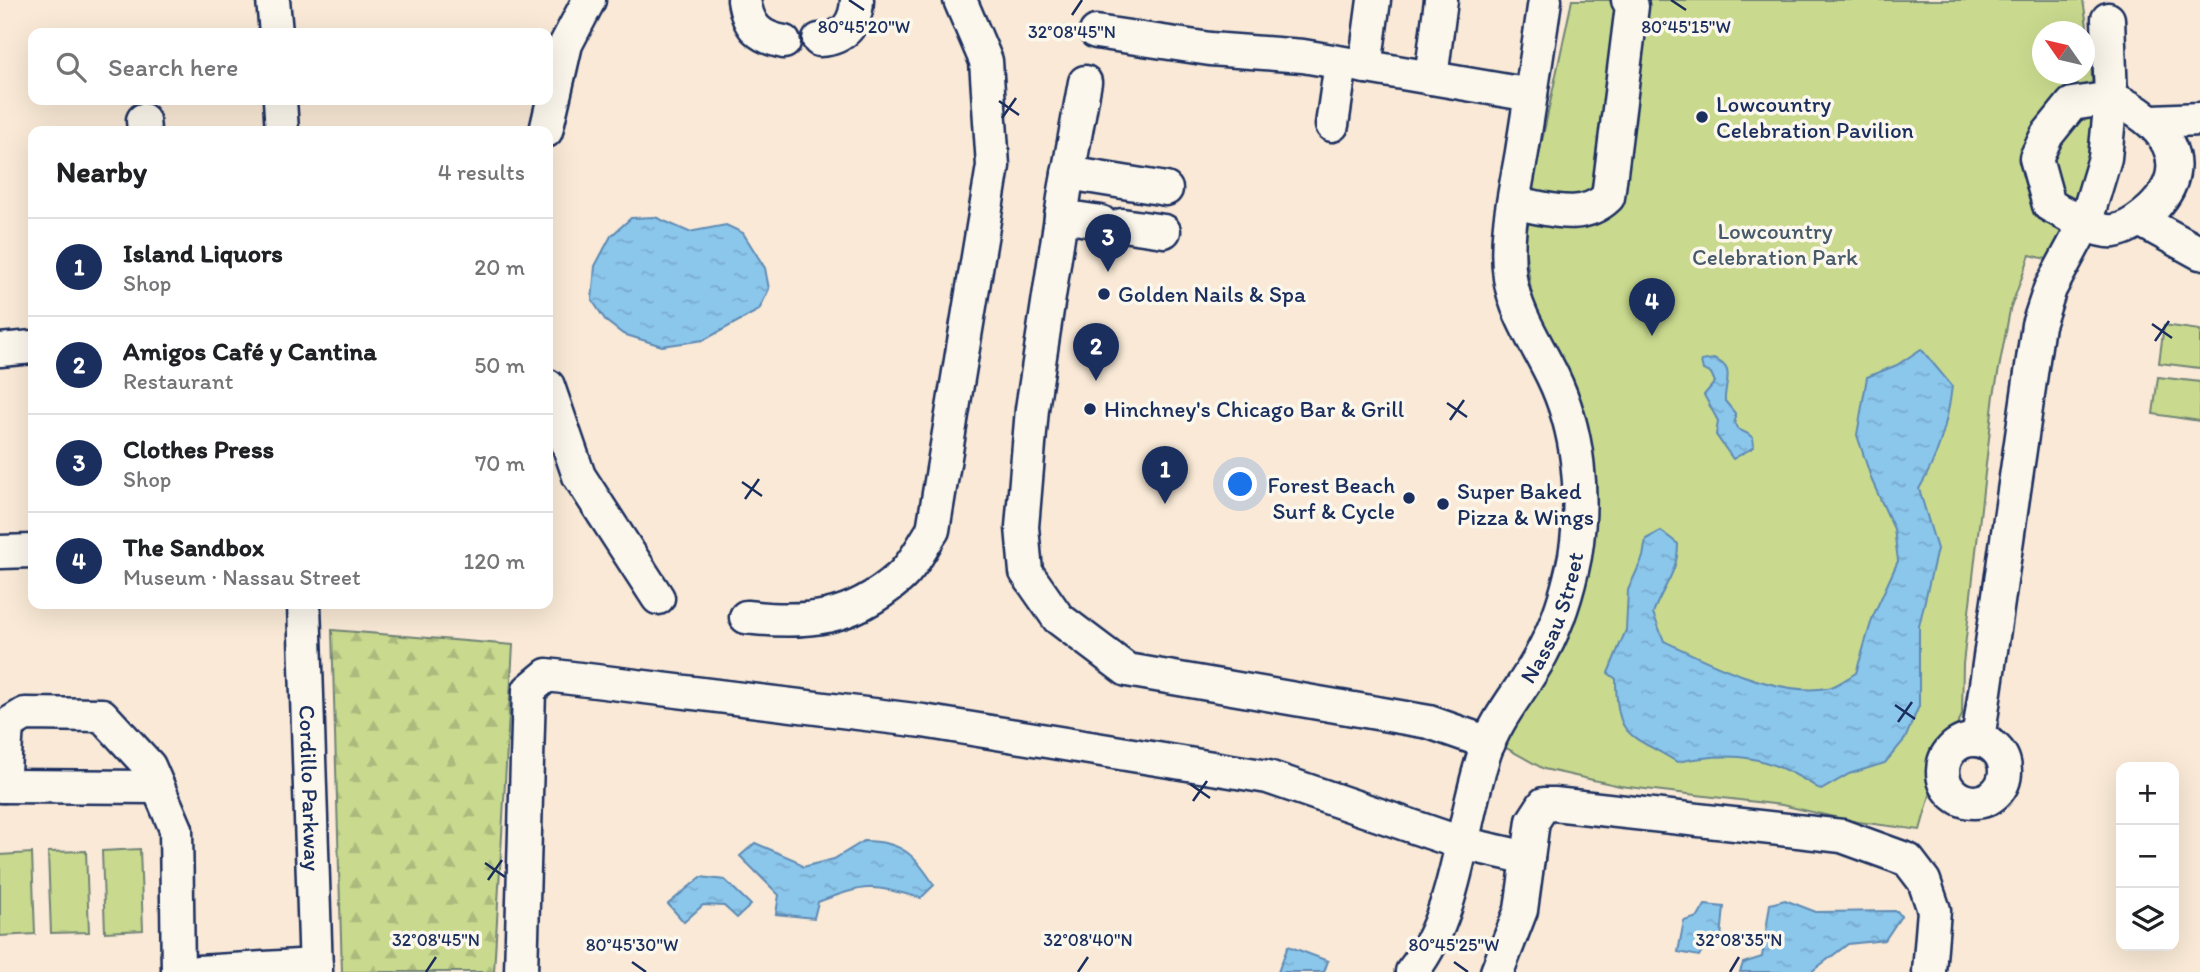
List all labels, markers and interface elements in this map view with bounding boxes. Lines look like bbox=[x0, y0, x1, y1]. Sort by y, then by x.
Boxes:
text: 80°45'20"W bbox=[818, 16, 910, 38]
text: 80°45'15"W bbox=[1641, 16, 1731, 38]
text: 32°08'45"N bbox=[1028, 21, 1116, 43]
north arrow bbox=[2032, 21, 2095, 84]
search box bbox=[28, 28, 553, 105]
icon: search bbox=[52, 48, 90, 86]
text: Search here bbox=[108, 51, 238, 83]
place label: Lowcountry Celebration Pavilion bbox=[1716, 90, 1914, 144]
marker: Lowcountry Celebration Pavilion bbox=[1694, 109, 1710, 125]
text: Nearby bbox=[56, 153, 147, 190]
text: 4 results bbox=[438, 158, 525, 186]
pin: 3 bbox=[1085, 214, 1131, 272]
park label: Lowcountry Celebration Park bbox=[1692, 217, 1858, 271]
text: Island Liquors bbox=[123, 237, 283, 269]
text: 1 bbox=[74, 253, 84, 281]
text: 20 m bbox=[474, 253, 525, 281]
text: Shop bbox=[123, 269, 171, 297]
pin: 4 bbox=[1629, 278, 1675, 336]
place label: Golden Nails & Spa bbox=[1118, 280, 1306, 308]
marker: Golden Nails & Spa bbox=[1096, 286, 1112, 302]
pin: 2 bbox=[1073, 323, 1119, 381]
text: Amigos Café y Cantina bbox=[123, 335, 377, 367]
text: 2 bbox=[73, 351, 85, 379]
text: 50 m bbox=[474, 351, 525, 379]
text: Restaurant bbox=[123, 367, 233, 395]
place label: Hinchney's Chicago Bar & Grill bbox=[1104, 395, 1405, 423]
marker: Hinchney's Chicago Bar & Grill bbox=[1082, 401, 1098, 417]
text: Clothes Press bbox=[123, 433, 274, 465]
pin: 1 bbox=[1142, 446, 1188, 504]
text: 3 bbox=[73, 449, 85, 477]
text: 70 m bbox=[475, 449, 525, 477]
text: Shop bbox=[123, 465, 171, 493]
your location bbox=[1223, 467, 1257, 501]
place label: Forest Beach Surf & Cycle bbox=[1268, 471, 1395, 525]
place label: Super Baked Pizza & Wings bbox=[1457, 477, 1594, 531]
marker: Forest Beach Surf & Cycle bbox=[1401, 490, 1417, 506]
marker: Super Baked Pizza & Wings bbox=[1435, 496, 1451, 512]
text: The Sandbox bbox=[123, 531, 264, 563]
text: 4 bbox=[72, 547, 86, 575]
text: 120 m bbox=[464, 547, 525, 575]
street label: Nassau Street bbox=[1514, 550, 1589, 688]
text: Museum · Nassau Street bbox=[123, 563, 361, 591]
street label: Cordillo Parkway bbox=[293, 704, 327, 872]
map controls bbox=[2116, 762, 2179, 951]
button: + bbox=[2116, 762, 2179, 825]
button: − bbox=[2116, 825, 2179, 888]
button: layers bbox=[2116, 888, 2179, 951]
text: 32°08'45"N bbox=[392, 929, 480, 951]
text: 32°08'40"N bbox=[1043, 929, 1133, 951]
text: 32°08'35"N bbox=[1696, 929, 1782, 951]
text: 80°45'30"W bbox=[586, 934, 678, 956]
text: 80°45'25"W bbox=[1409, 934, 1499, 956]

